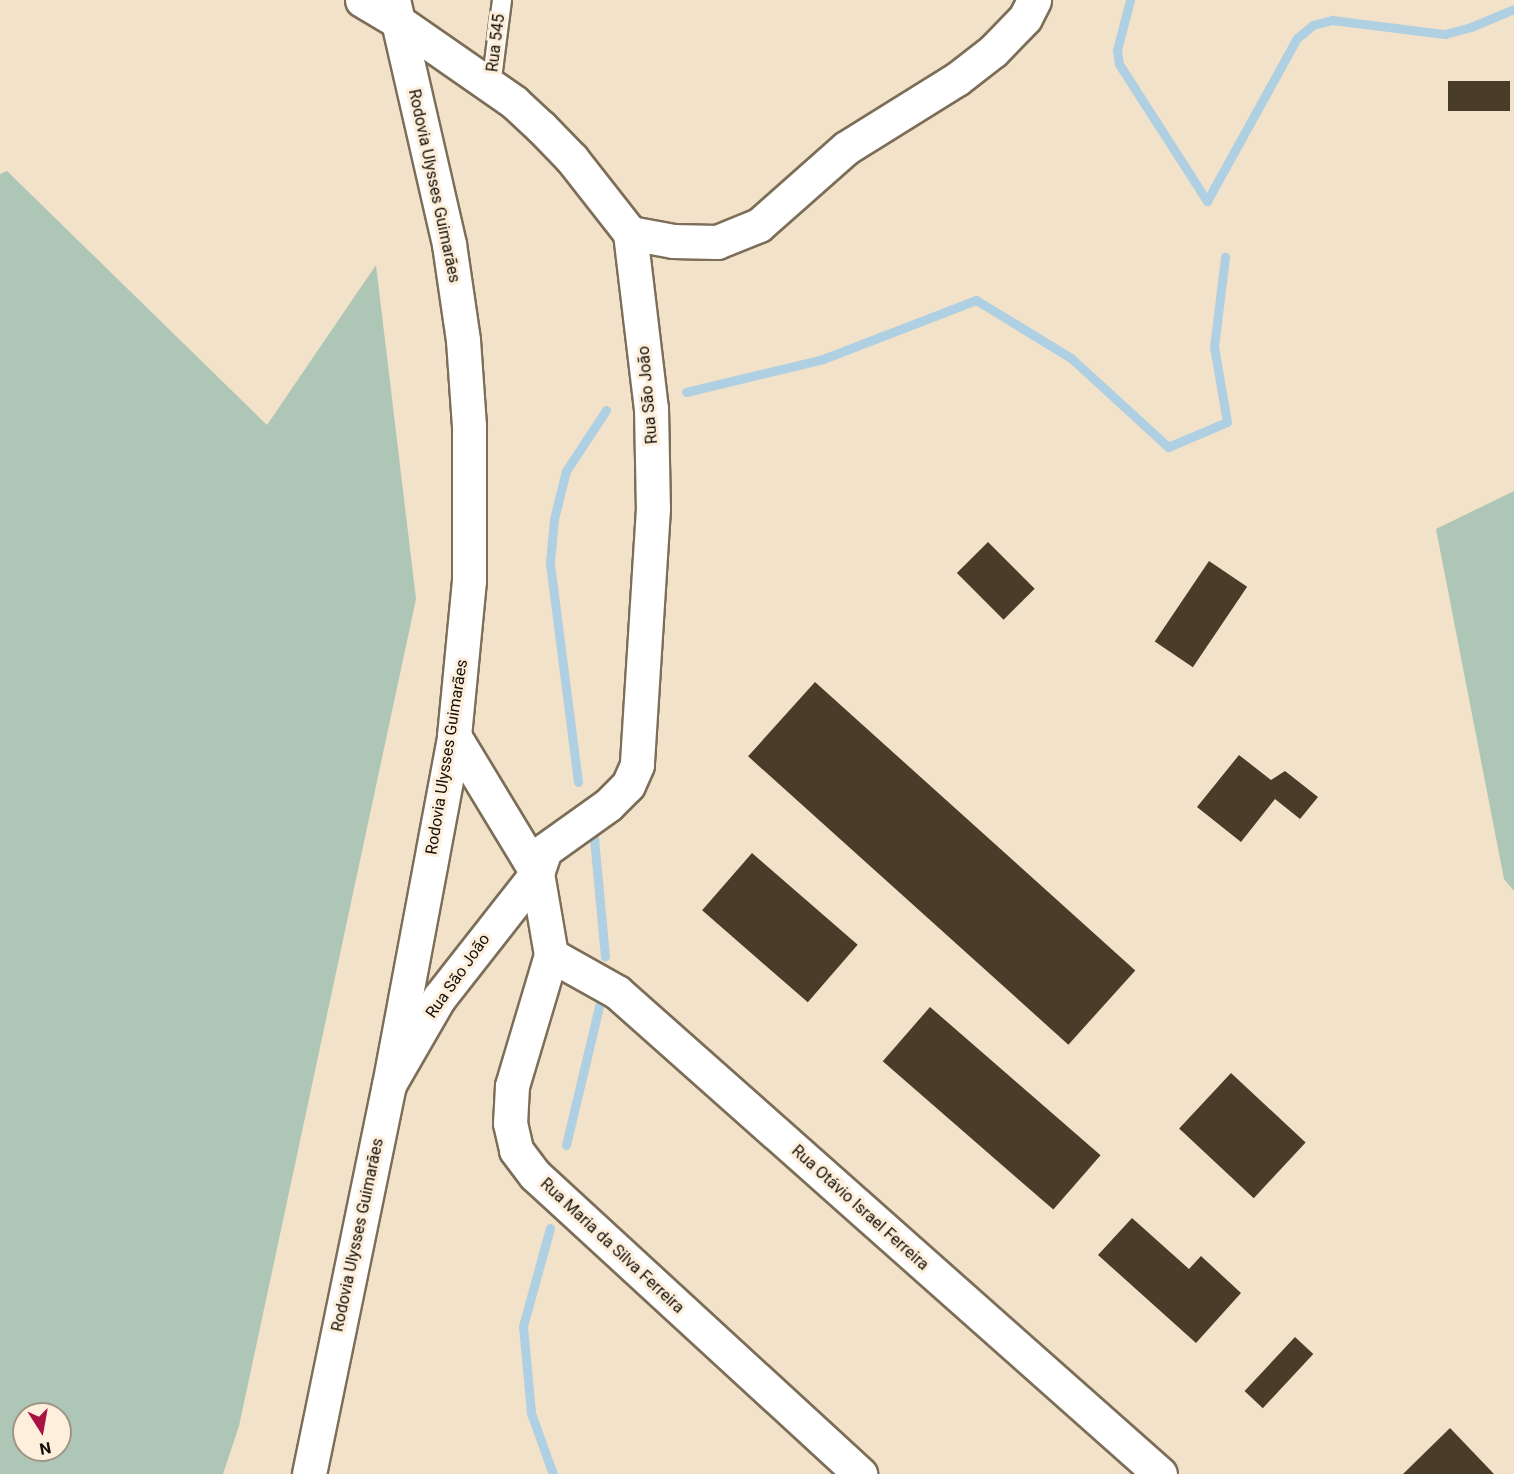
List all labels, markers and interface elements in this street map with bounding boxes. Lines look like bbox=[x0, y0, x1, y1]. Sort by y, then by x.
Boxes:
street label: Rua 545 bbox=[483, 13, 509, 73]
street label: Rodovia Ulysses Guimarães bbox=[404, 88, 464, 284]
street label: Rua São João bbox=[634, 345, 662, 445]
street label: Rodovia Ulysses Guimarães bbox=[422, 658, 472, 856]
street label: Rua São João bbox=[422, 930, 494, 1022]
street label: Rodovia Ulysses Guimarães bbox=[328, 1137, 388, 1333]
street label: Rua Otávio Israel Ferreira bbox=[788, 1141, 932, 1275]
street label: Rua Maria da Silva Ferreira bbox=[536, 1174, 688, 1318]
north arrow bbox=[12, 1402, 72, 1462]
text: N bbox=[38, 1438, 53, 1459]

